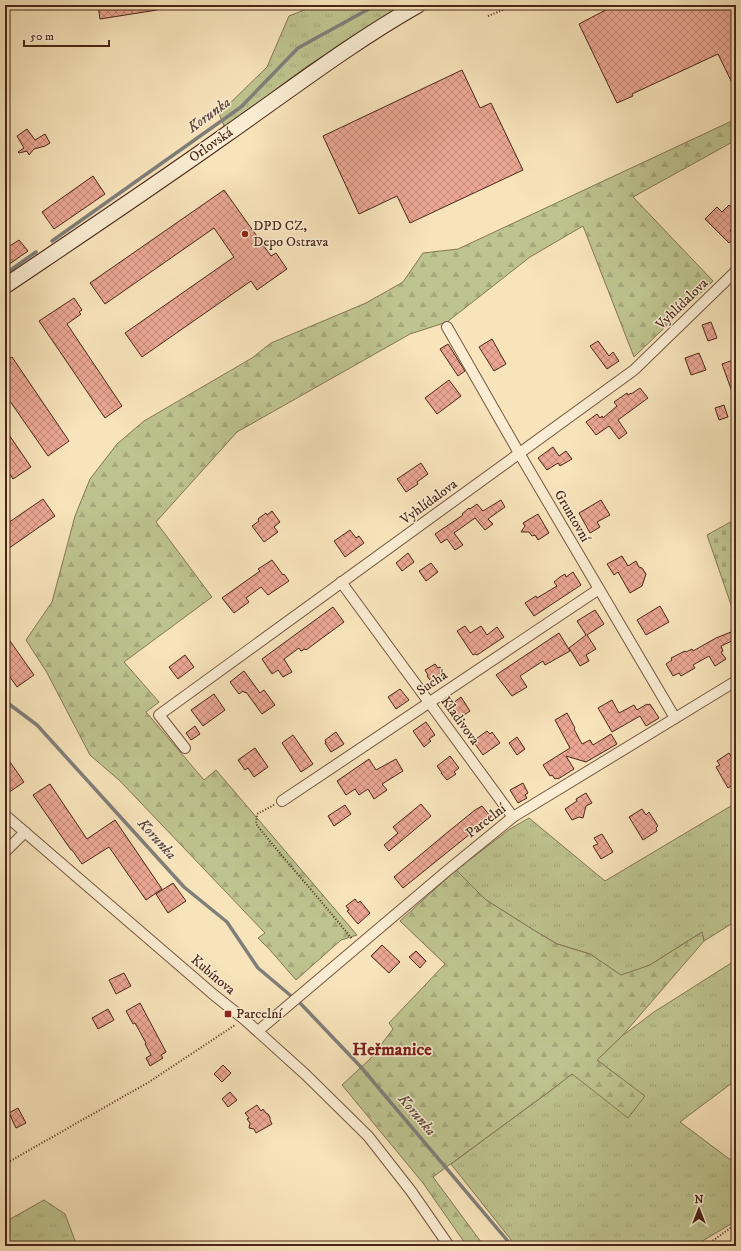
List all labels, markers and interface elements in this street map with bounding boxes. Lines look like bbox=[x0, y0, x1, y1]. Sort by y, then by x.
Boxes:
scale bar bbox=[24, 22, 109, 48]
text: 50 m bbox=[30, 29, 54, 44]
water label: Korunka bbox=[183, 93, 234, 138]
street label: Orlovská bbox=[185, 123, 237, 167]
place label: DPD CZ, Depo Ostrava bbox=[253, 217, 328, 251]
marker: DPD CZ, Depo Ostrava bbox=[240, 229, 250, 239]
street label: Vyhlídalova bbox=[651, 274, 712, 334]
street label: Vyhlídalova bbox=[396, 475, 461, 529]
street label: Gruntovní bbox=[550, 487, 595, 547]
street label: Suchá bbox=[413, 666, 451, 700]
street label: Kladivova bbox=[436, 693, 484, 749]
street label: Parcelní bbox=[462, 799, 511, 842]
water label: Korunka bbox=[133, 814, 181, 864]
street label: Kubínova bbox=[187, 951, 239, 999]
place label: Parcelní bbox=[236, 1005, 284, 1023]
marker: Parcelní bbox=[223, 1009, 233, 1019]
district label: Heřmanice bbox=[352, 1039, 432, 1061]
water label: Korunka bbox=[393, 1089, 440, 1140]
north arrow bbox=[679, 1189, 719, 1229]
text: N bbox=[694, 1193, 704, 1207]

